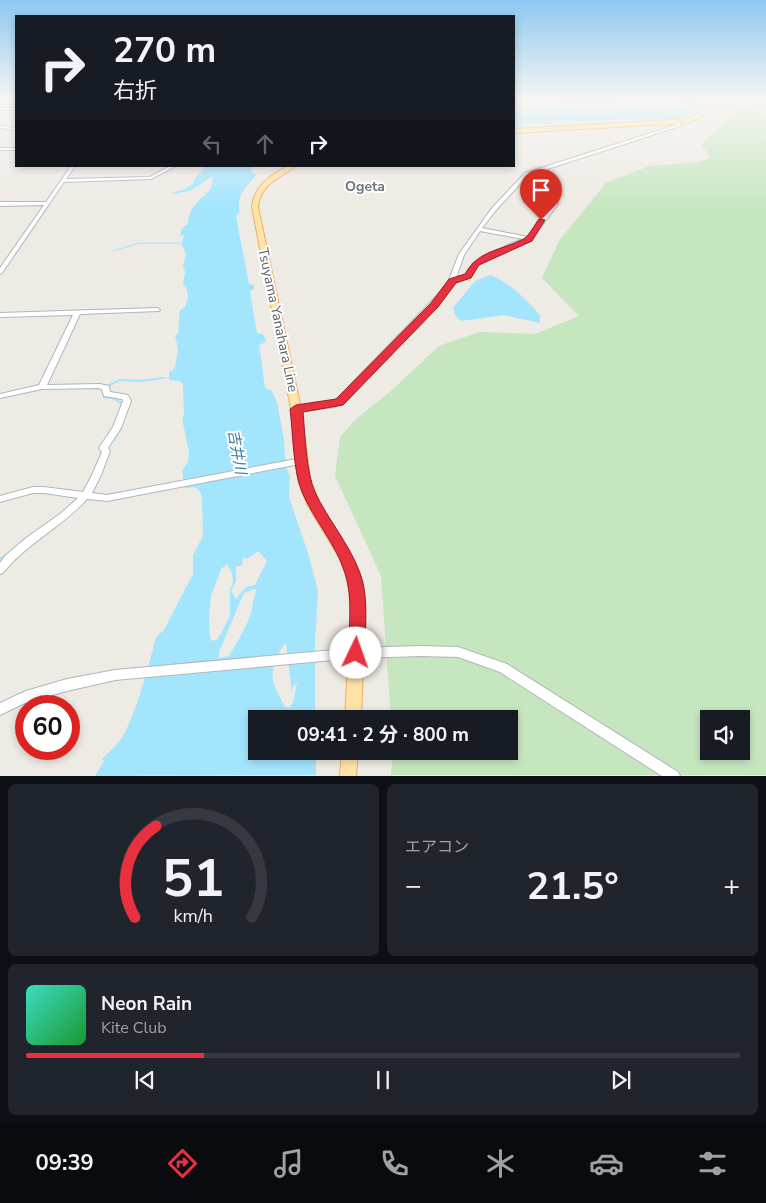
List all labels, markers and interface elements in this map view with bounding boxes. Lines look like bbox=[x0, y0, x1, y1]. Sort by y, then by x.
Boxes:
text: 270 m bbox=[113, 27, 216, 74]
icon: right bbox=[30, 35, 95, 100]
text: 右折 bbox=[113, 76, 157, 106]
icon: left bbox=[198, 130, 226, 158]
icon: ahead bbox=[251, 130, 279, 158]
icon: right bbox=[304, 130, 332, 158]
pin bbox=[520, 169, 562, 220]
icon: arrive bbox=[527, 176, 555, 204]
district label: Ogeta bbox=[345, 177, 385, 196]
street label: Tsuyama Yanahara Line bbox=[253, 246, 303, 394]
water label: 吉井川 bbox=[223, 428, 251, 478]
position arrow bbox=[329, 626, 381, 678]
speed limit sign: 60 bbox=[15, 695, 80, 760]
map controls bbox=[700, 710, 750, 760]
button: sound bbox=[700, 710, 750, 760]
text: 09:41 · 2 分 · 800 m bbox=[297, 722, 469, 748]
text: エアコン bbox=[405, 836, 469, 858]
text: 51 bbox=[162, 843, 225, 914]
text: 21.5° bbox=[526, 861, 619, 912]
text: − bbox=[405, 867, 422, 905]
text: + bbox=[723, 867, 740, 905]
text: km/h bbox=[174, 904, 213, 928]
text: Neon Rain bbox=[101, 991, 192, 1017]
text: Kite Club bbox=[101, 1017, 167, 1039]
icon: previous bbox=[131, 1066, 159, 1094]
icon: pause bbox=[369, 1066, 397, 1094]
icon: next bbox=[607, 1066, 635, 1094]
icon: directions bbox=[165, 1146, 200, 1181]
icon: music bbox=[271, 1146, 306, 1181]
icon: phone bbox=[377, 1146, 412, 1181]
icon: climate bbox=[483, 1146, 518, 1181]
icon: car bbox=[589, 1146, 624, 1181]
icon: filters bbox=[695, 1146, 730, 1181]
text: 09:39 bbox=[36, 1148, 94, 1178]

